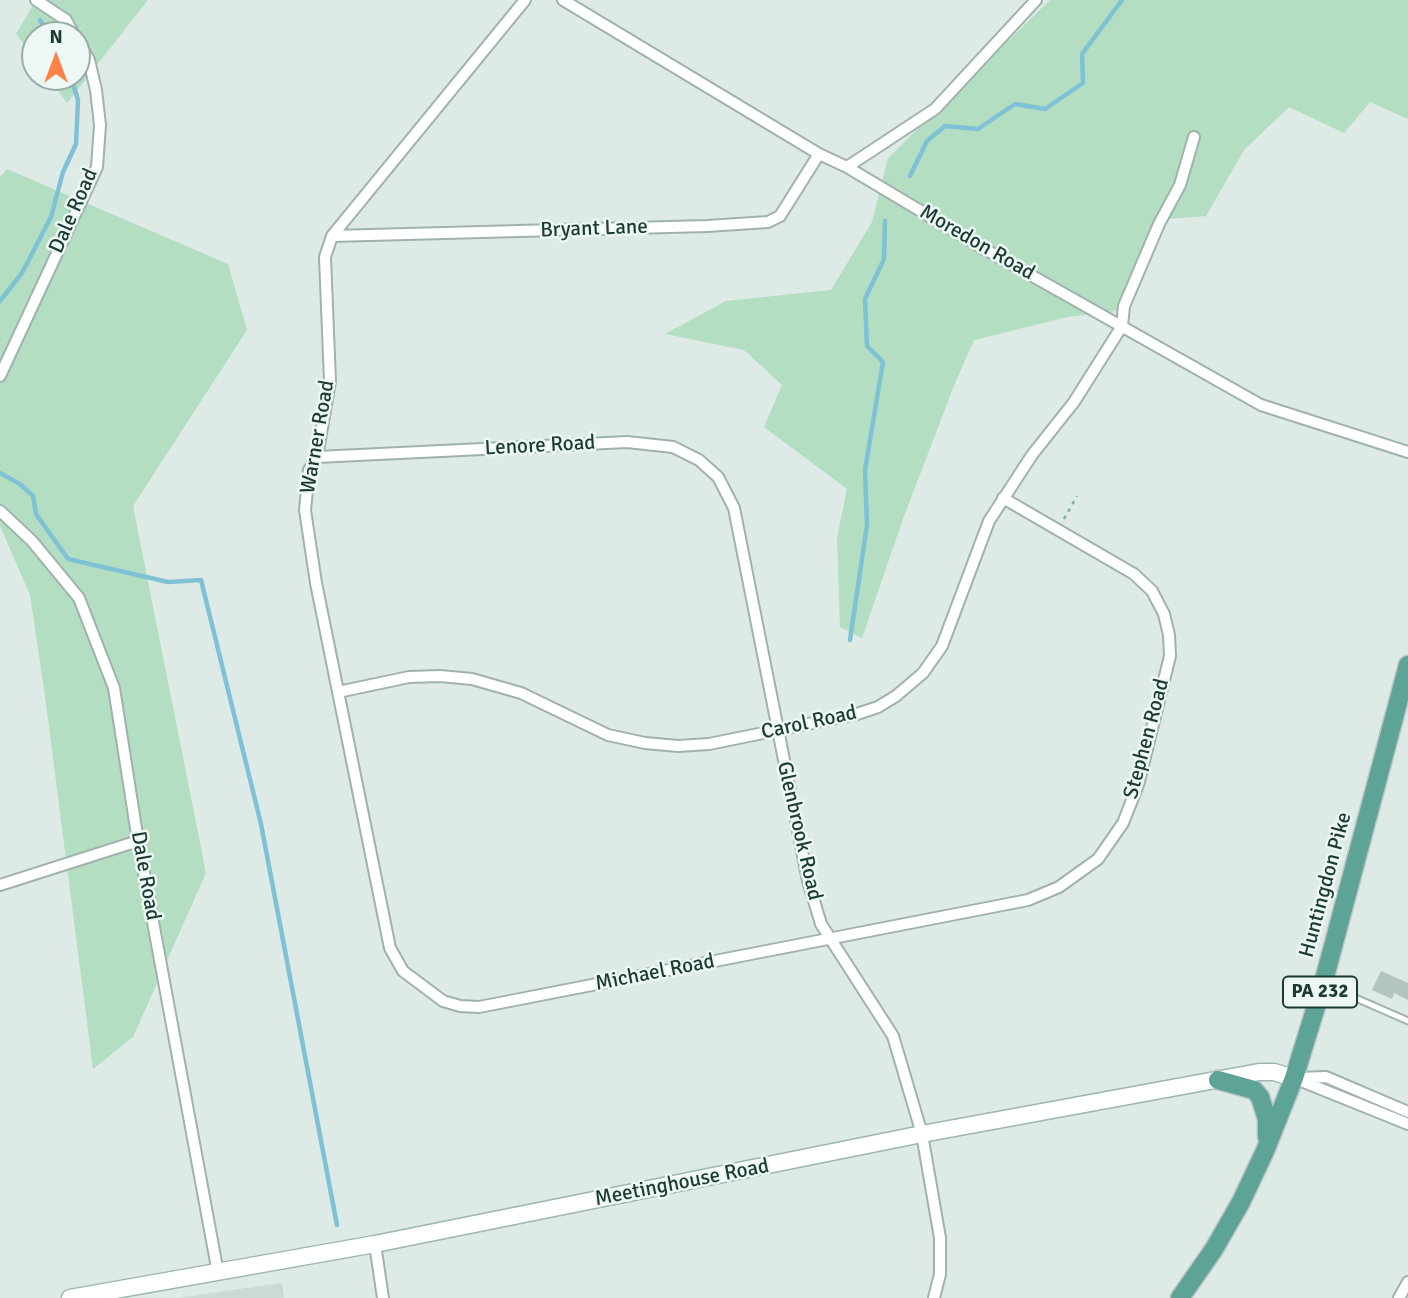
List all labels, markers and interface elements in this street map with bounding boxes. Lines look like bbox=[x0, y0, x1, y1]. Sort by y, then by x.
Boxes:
north arrow bbox=[21, 21, 91, 91]
text: N bbox=[49, 25, 63, 49]
street label: Dale Road bbox=[44, 165, 104, 257]
street label: Moredon Road bbox=[915, 200, 1039, 286]
street label: Bryant Lane bbox=[540, 215, 648, 243]
street label: Warner Road bbox=[296, 378, 340, 496]
street label: Lenore Road bbox=[484, 431, 596, 461]
street label: Stephen Road bbox=[1119, 676, 1175, 802]
street label: Carol Road bbox=[759, 701, 859, 745]
street label: Glenbrook Road bbox=[771, 759, 827, 903]
street label: Huntingdon Pike bbox=[1295, 810, 1357, 960]
street label: Dale Road bbox=[125, 829, 165, 923]
street label: Michael Road bbox=[593, 949, 717, 997]
road number: PA 232 bbox=[1283, 976, 1357, 1008]
street label: Meetinghouse Road bbox=[593, 1154, 771, 1212]

